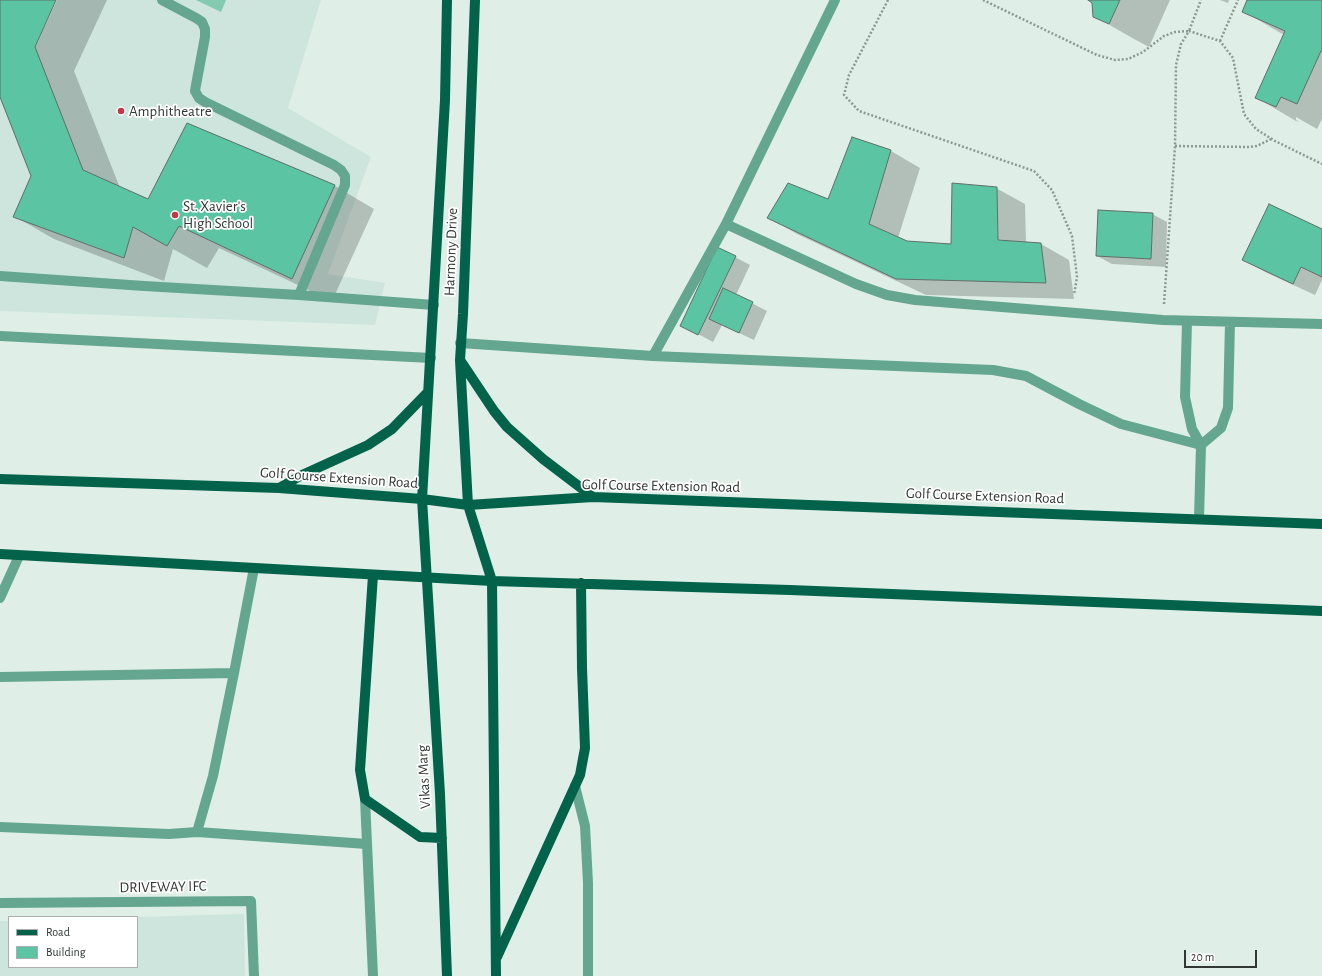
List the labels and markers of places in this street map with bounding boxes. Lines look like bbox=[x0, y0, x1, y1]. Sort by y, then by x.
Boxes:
place label: Amphitheatre bbox=[129, 102, 212, 120]
marker: Amphitheatre bbox=[116, 106, 126, 116]
place label: St. Xavier's High School bbox=[183, 197, 253, 232]
marker: St. Xavier's High School bbox=[170, 210, 180, 220]

